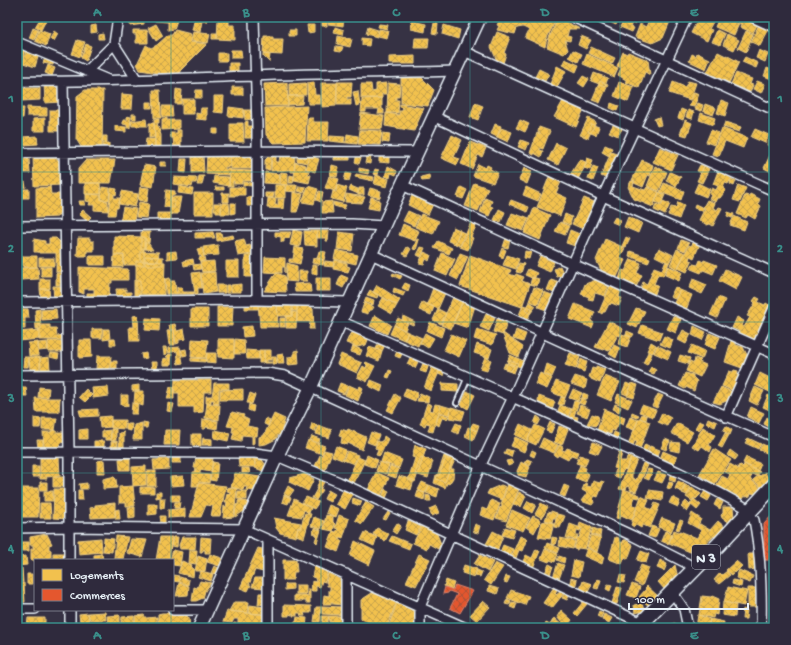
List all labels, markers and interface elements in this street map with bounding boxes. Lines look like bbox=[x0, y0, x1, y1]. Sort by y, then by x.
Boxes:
text: A bbox=[92, 6, 102, 21]
text: B bbox=[242, 6, 251, 21]
text: C bbox=[391, 6, 401, 21]
text: D bbox=[540, 6, 550, 21]
text: E bbox=[690, 6, 699, 21]
text: 1 bbox=[7, 92, 14, 107]
text: 1 bbox=[776, 92, 783, 107]
text: 2 bbox=[8, 242, 15, 257]
text: 2 bbox=[777, 242, 784, 257]
text: 3 bbox=[7, 392, 15, 407]
text: 3 bbox=[776, 392, 784, 407]
text: 4 bbox=[7, 542, 15, 557]
text: 4 bbox=[776, 542, 784, 557]
road number: N 3 bbox=[692, 545, 720, 569]
legend bbox=[34, 559, 174, 611]
text: Logements bbox=[70, 570, 124, 584]
scale bar bbox=[629, 585, 748, 611]
text: Commerces bbox=[70, 590, 125, 604]
text: 100 m bbox=[634, 594, 665, 608]
text: A bbox=[92, 629, 102, 644]
text: B bbox=[242, 629, 251, 644]
text: C bbox=[391, 629, 401, 644]
text: D bbox=[540, 629, 550, 644]
text: E bbox=[690, 629, 699, 644]

